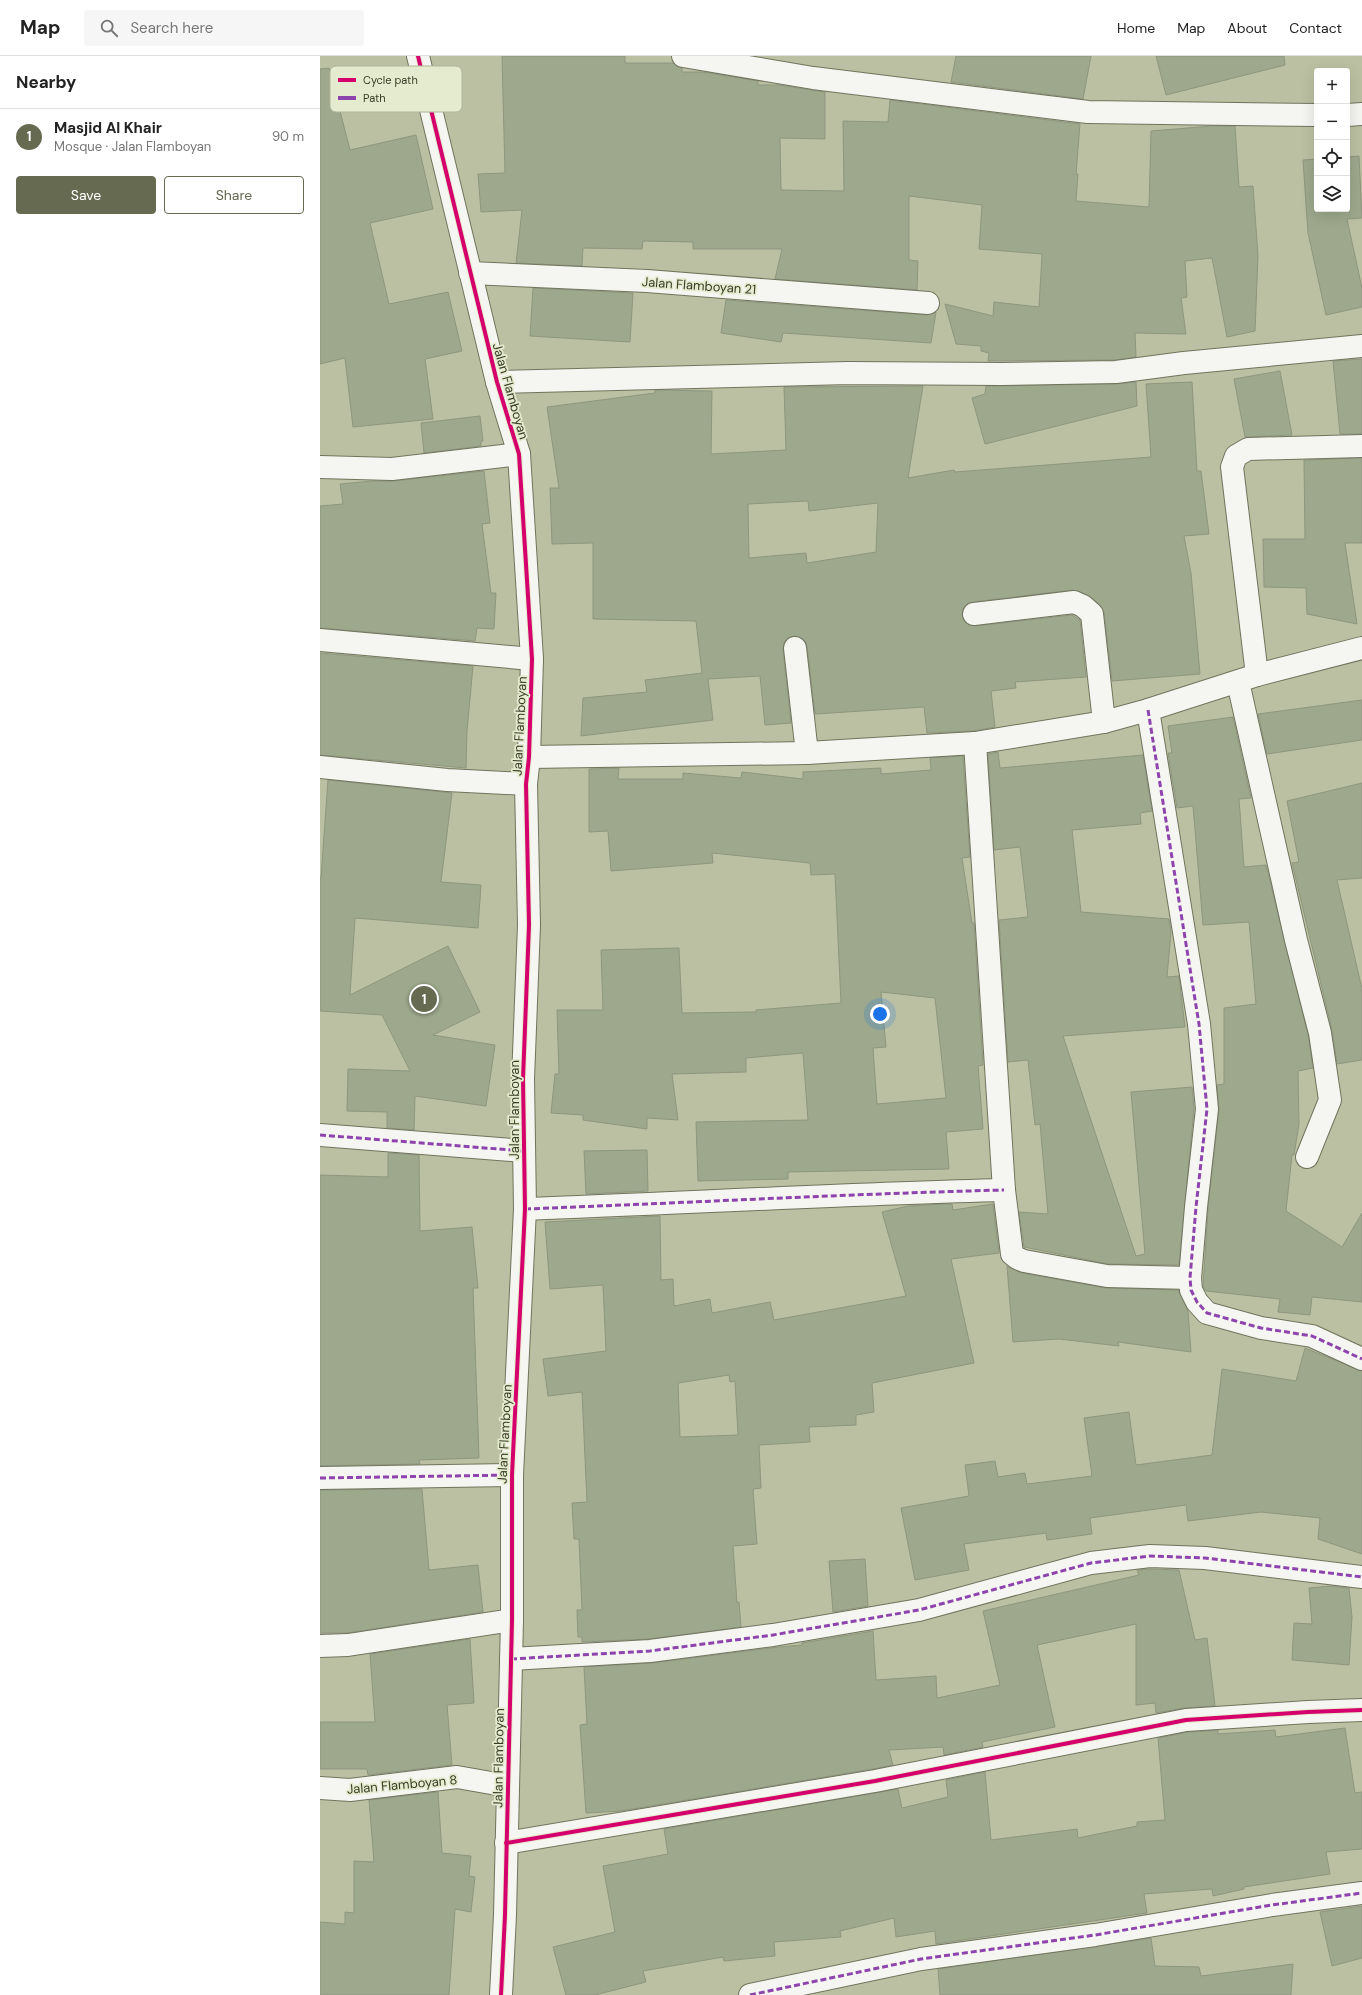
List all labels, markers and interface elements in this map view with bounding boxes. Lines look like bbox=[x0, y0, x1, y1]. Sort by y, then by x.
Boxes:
search box bbox=[84, 10, 364, 46]
text: Map bbox=[20, 15, 60, 40]
icon: search bbox=[98, 17, 120, 39]
text: Search here bbox=[130, 18, 213, 38]
text: Home bbox=[1117, 19, 1155, 37]
text: Map bbox=[1177, 19, 1205, 37]
text: About bbox=[1227, 19, 1267, 37]
text: Contact bbox=[1289, 19, 1342, 37]
legend bbox=[330, 66, 462, 112]
map controls bbox=[1314, 68, 1350, 212]
button: + bbox=[1314, 68, 1350, 104]
text: Nearby bbox=[16, 71, 76, 93]
text: Cycle path bbox=[363, 73, 418, 87]
text: Path bbox=[363, 91, 386, 105]
button: − bbox=[1314, 104, 1350, 140]
text: Masjid Al Khair bbox=[54, 118, 162, 138]
text: 1 bbox=[27, 128, 31, 145]
text: 90 m bbox=[272, 128, 304, 145]
text: Mosque · Jalan Flamboyan bbox=[54, 138, 211, 155]
button: locate bbox=[1314, 140, 1350, 176]
button: Save bbox=[16, 176, 156, 214]
button: Share bbox=[164, 176, 304, 214]
button: layers bbox=[1314, 176, 1350, 212]
street label: Jalan Flamboyan 21 bbox=[641, 273, 757, 298]
street label: Jalan Flamboyan bbox=[489, 341, 532, 441]
street label: Jalan Flamboyan bbox=[508, 676, 531, 776]
pin: 1 bbox=[411, 984, 437, 1014]
your location bbox=[870, 1004, 890, 1024]
street label: Jalan Flamboyan bbox=[506, 1060, 523, 1160]
street label: Jalan Flamboyan bbox=[493, 1384, 516, 1484]
street label: Jalan Flamboyan bbox=[489, 1708, 508, 1808]
street label: Jalan Flamboyan 8 bbox=[346, 1771, 458, 1798]

